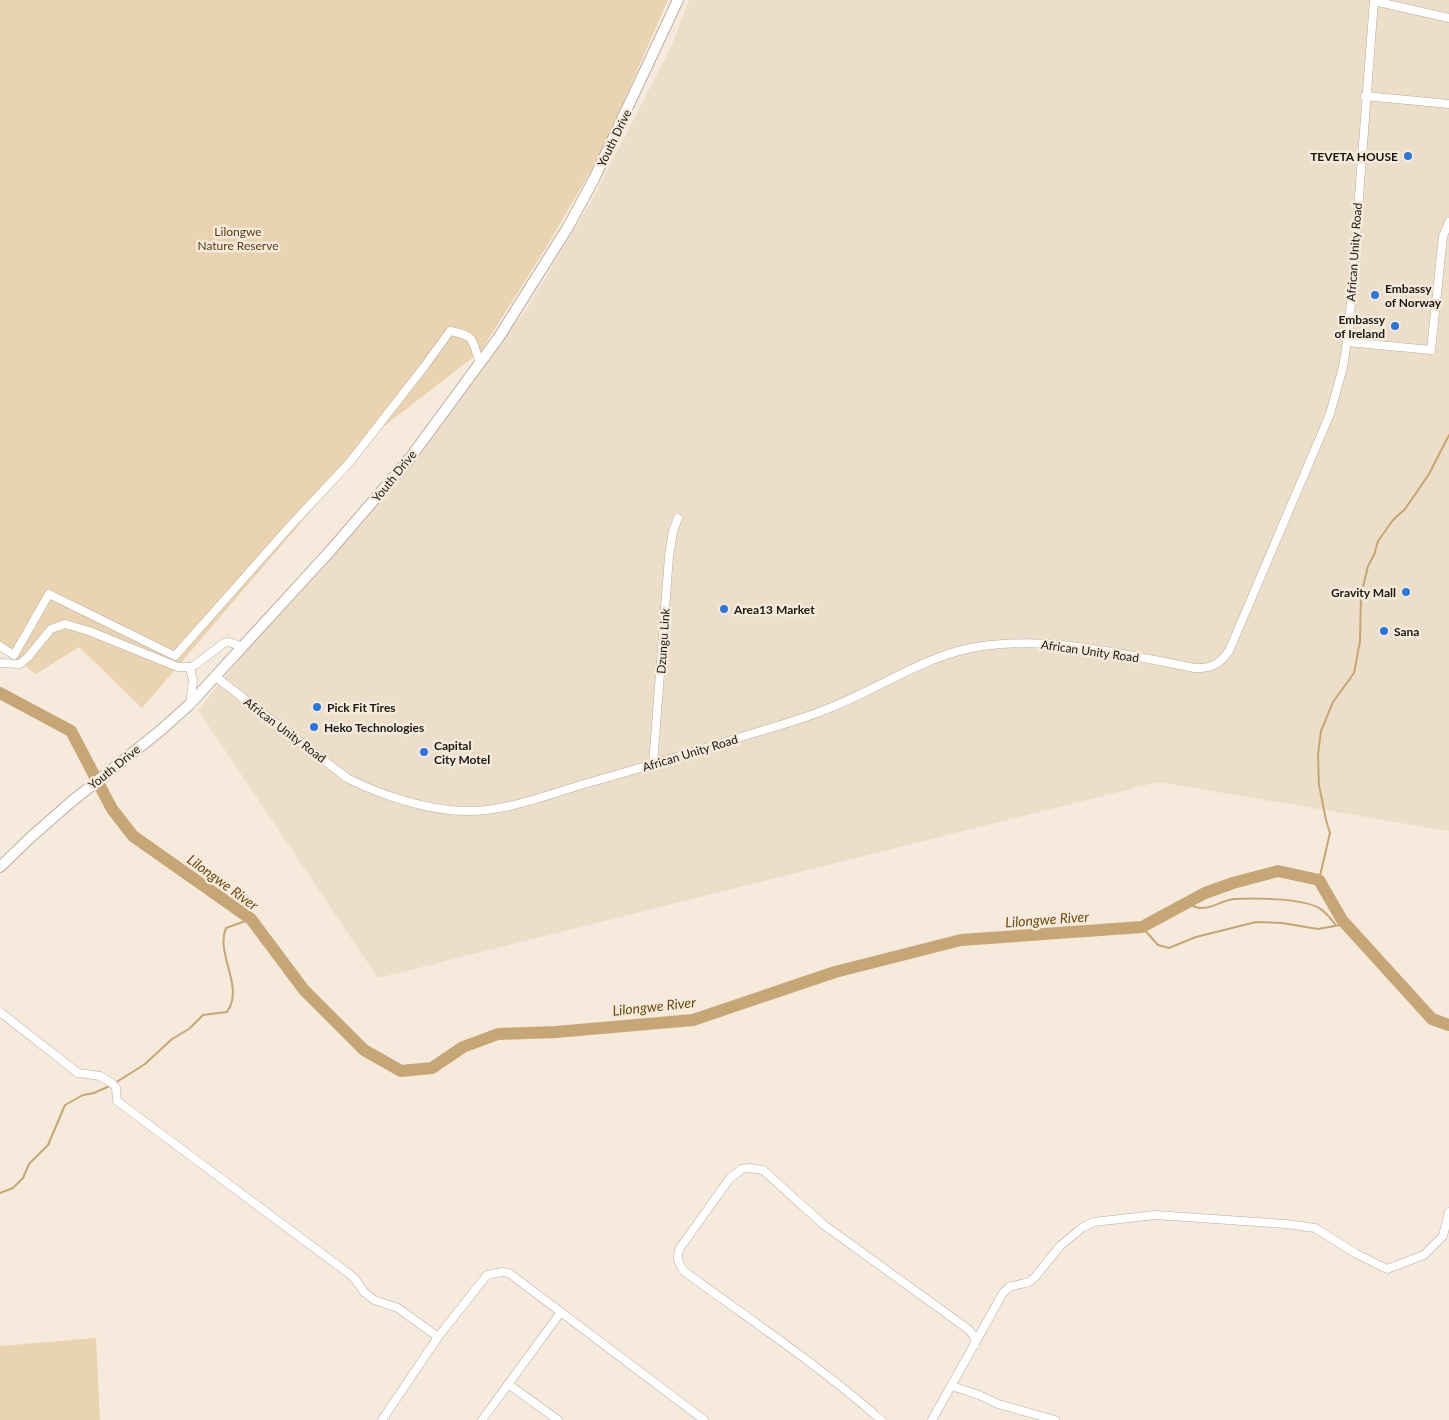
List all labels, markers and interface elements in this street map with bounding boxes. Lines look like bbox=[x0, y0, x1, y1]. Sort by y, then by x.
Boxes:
street label: Youth Drive bbox=[594, 107, 634, 169]
place label: TEVETA HOUSE bbox=[1310, 149, 1398, 164]
marker: TEVETA HOUSE bbox=[1402, 150, 1414, 162]
street label: African Unity Road bbox=[1343, 202, 1365, 302]
park label: Lilongwe Nature Reserve bbox=[197, 224, 279, 253]
place label: Embassy of Norway bbox=[1385, 281, 1442, 310]
marker: Embassy of Norway bbox=[1369, 289, 1381, 301]
place label: Embassy of Ireland bbox=[1334, 312, 1386, 341]
marker: Embassy of Ireland bbox=[1389, 320, 1401, 332]
street label: Youth Drive bbox=[369, 447, 419, 505]
place label: Gravity Mall bbox=[1331, 585, 1396, 600]
marker: Gravity Mall bbox=[1400, 586, 1412, 598]
place label: Area13 Market bbox=[733, 602, 815, 617]
marker: Area13 Market bbox=[718, 603, 730, 615]
street label: Dzungu Link bbox=[653, 607, 673, 674]
place label: Sana bbox=[1394, 624, 1419, 639]
marker: Sana bbox=[1378, 625, 1390, 637]
street label: African Unity Road bbox=[1040, 637, 1140, 665]
street label: African Unity Road bbox=[241, 694, 329, 766]
place label: Pick Fit Tires bbox=[327, 700, 396, 715]
marker: Pick Fit Tires bbox=[311, 701, 323, 713]
place label: Heko Technologies bbox=[324, 720, 424, 735]
marker: Heko Technologies bbox=[308, 721, 320, 733]
street label: African Unity Road bbox=[641, 731, 739, 775]
place label: Capital City Motel bbox=[434, 738, 490, 767]
street label: Youth Drive bbox=[85, 742, 143, 792]
marker: Capital City Motel bbox=[418, 746, 430, 758]
water label: Lilongwe River bbox=[184, 851, 262, 914]
water label: Lilongwe River bbox=[1005, 908, 1090, 930]
water label: Lilongwe River bbox=[611, 993, 697, 1019]

